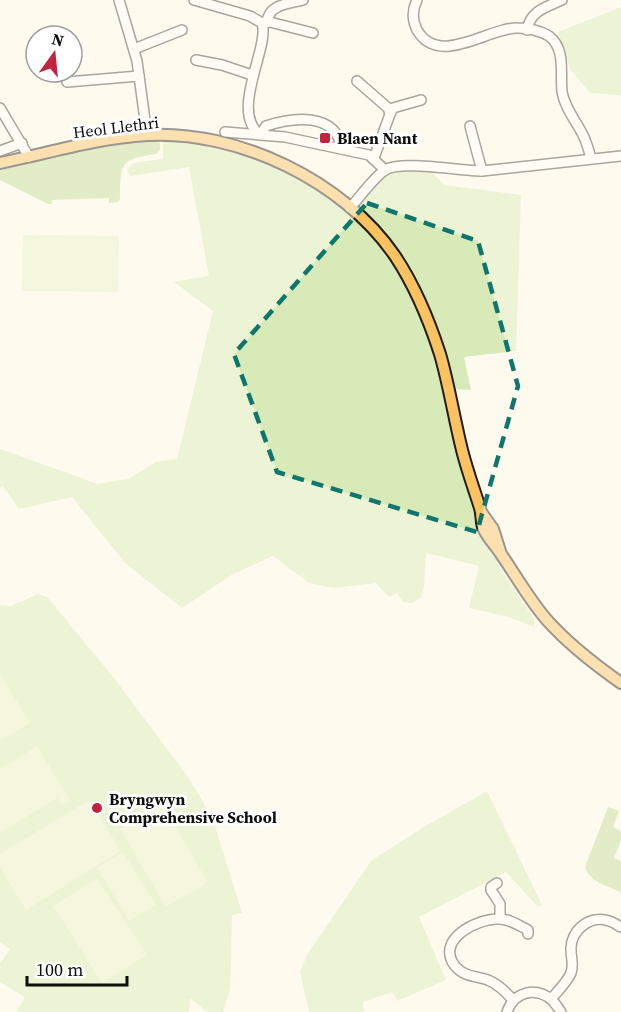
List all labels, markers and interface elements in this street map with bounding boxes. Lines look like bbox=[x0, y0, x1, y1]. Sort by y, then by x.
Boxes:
north arrow bbox=[24, 24, 84, 84]
text: N bbox=[49, 27, 67, 52]
street label: Heol Llethri bbox=[72, 111, 160, 143]
place label: Blaen Nant bbox=[337, 127, 418, 149]
marker: Blaen Nant bbox=[318, 131, 332, 145]
place label: Bryngwyn Comprehensive School bbox=[109, 788, 277, 828]
marker: Bryngwyn Comprehensive School bbox=[90, 801, 104, 815]
scale bar bbox=[27, 949, 128, 987]
text: 100 m bbox=[36, 957, 83, 982]

